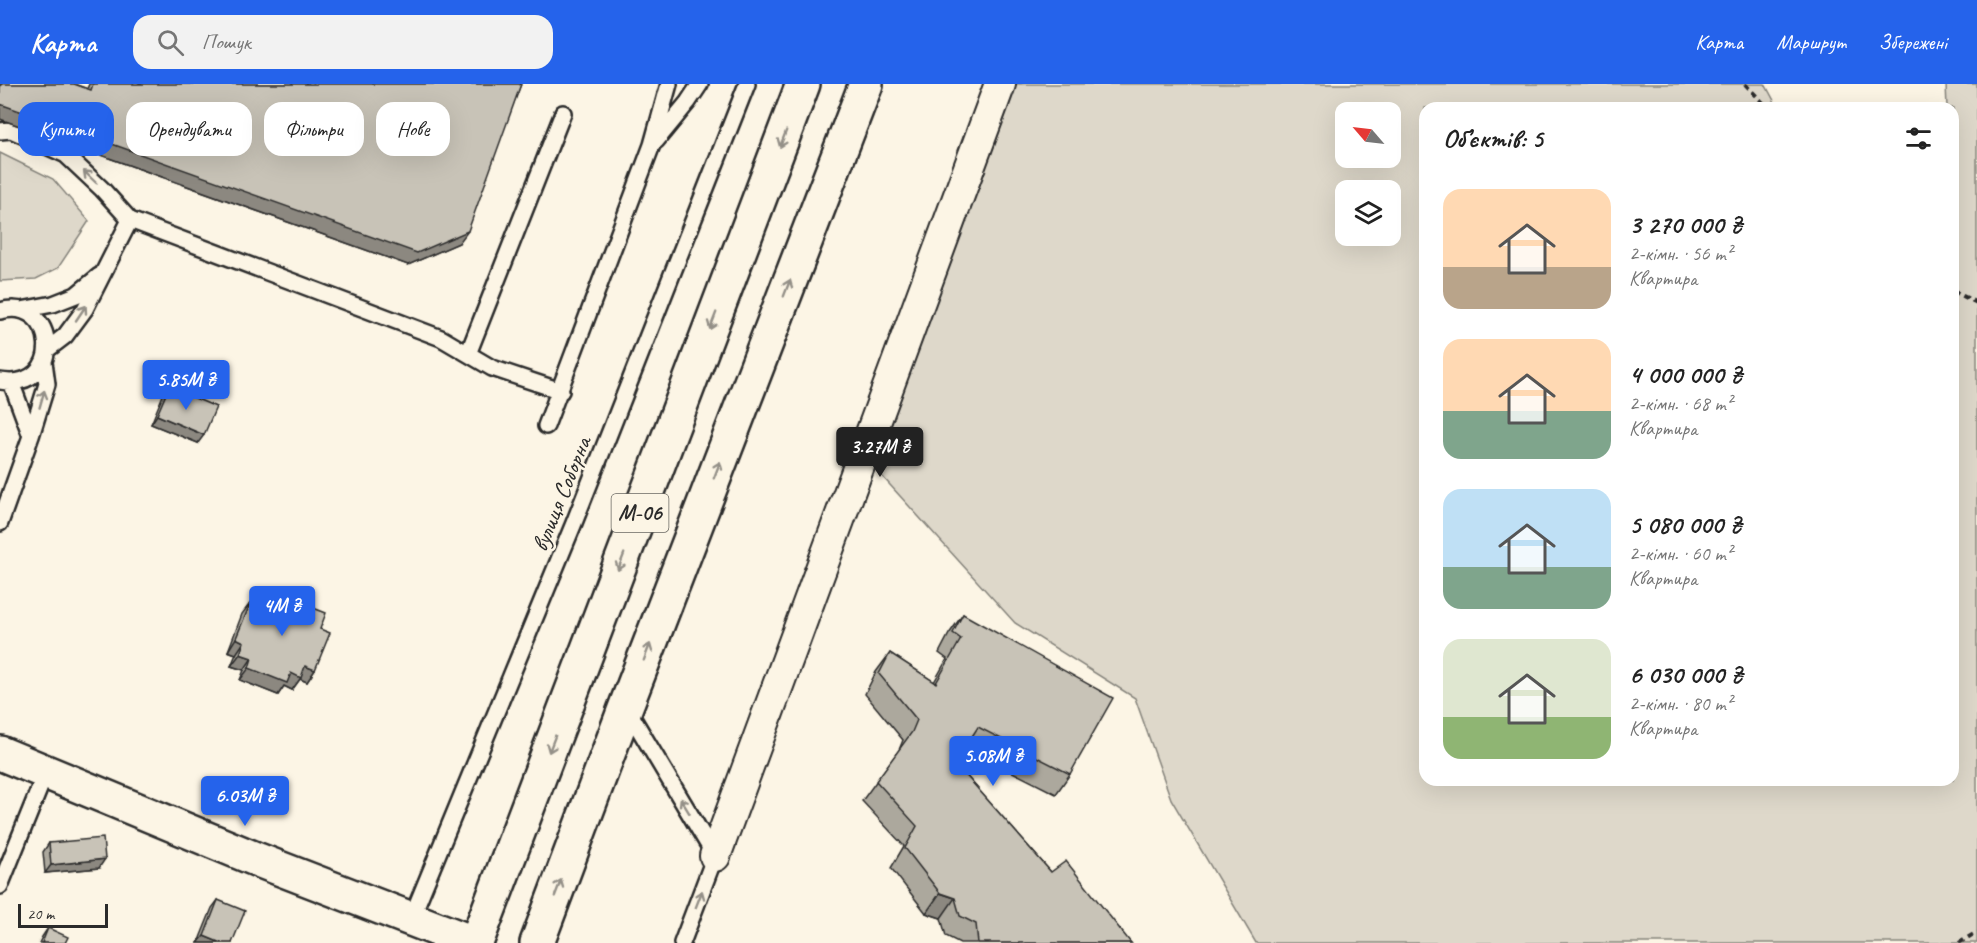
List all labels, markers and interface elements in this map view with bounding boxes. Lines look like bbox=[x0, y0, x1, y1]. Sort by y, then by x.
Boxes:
search box bbox=[133, 15, 553, 69]
text: Карта bbox=[30, 25, 97, 60]
icon: search bbox=[154, 26, 187, 59]
text: Пошук bbox=[202, 28, 251, 56]
text: Карта bbox=[1695, 29, 1743, 55]
text: Маршрут bbox=[1776, 29, 1846, 55]
text: Збережені bbox=[1879, 29, 1947, 55]
chip: Купити bbox=[18, 102, 114, 156]
chip: Орендувати bbox=[126, 102, 252, 156]
chip: Фільтри bbox=[264, 102, 364, 156]
chip: Нове bbox=[376, 102, 450, 156]
north arrow bbox=[1335, 102, 1401, 168]
map controls bbox=[1335, 102, 1401, 246]
text: Об’єктів: 5 bbox=[1443, 122, 1543, 155]
icon: filters bbox=[1902, 122, 1935, 155]
one-way arrow bbox=[776, 129, 787, 147]
one-way arrow bbox=[82, 170, 97, 185]
button: layers bbox=[1335, 180, 1401, 246]
text: 3 270 000 ₴ bbox=[1629, 208, 1742, 241]
icon: home bbox=[1491, 213, 1563, 285]
text: 2-кімн. · 56 m² bbox=[1629, 241, 1732, 266]
text: Квартира bbox=[1629, 266, 1697, 291]
one-way arrow bbox=[782, 279, 793, 297]
one-way arrow bbox=[75, 305, 88, 322]
one-way arrow bbox=[707, 311, 718, 330]
text: 4 000 000 ₴ bbox=[1629, 358, 1742, 391]
pin: 5.85M ₴ bbox=[131, 360, 241, 411]
icon: home bbox=[1491, 363, 1563, 435]
text: 5.85M ₴ bbox=[157, 367, 215, 392]
one-way arrow bbox=[37, 390, 48, 409]
text: 2-кімн. · 68 m² bbox=[1629, 391, 1732, 416]
text: Квартира bbox=[1629, 416, 1697, 441]
pin: 3.27M ₴ bbox=[825, 427, 935, 478]
street label: вулиця Соборна bbox=[524, 430, 598, 556]
text: 3.27M ₴ bbox=[850, 434, 910, 459]
one-way arrow bbox=[712, 461, 723, 479]
road number: М-06 bbox=[612, 494, 668, 532]
text: 5 080 000 ₴ bbox=[1629, 508, 1741, 541]
icon: home bbox=[1491, 513, 1563, 585]
text: 2-кімн. · 60 m² bbox=[1629, 541, 1732, 566]
one-way arrow bbox=[615, 552, 626, 571]
text: Квартира bbox=[1629, 566, 1697, 591]
pin: 4M ₴ bbox=[246, 586, 318, 637]
text: 4M ₴ bbox=[263, 593, 301, 618]
one-way arrow bbox=[642, 643, 653, 661]
text: 6 030 000 ₴ bbox=[1629, 658, 1742, 691]
icon: home bbox=[1491, 663, 1563, 735]
text: 2-кімн. · 80 m² bbox=[1629, 691, 1732, 716]
text: Квартира bbox=[1629, 716, 1697, 741]
one-way arrow bbox=[546, 734, 557, 753]
pin: 5.08M ₴ bbox=[938, 736, 1048, 787]
text: 5.08M ₴ bbox=[963, 743, 1023, 768]
pin: 6.03M ₴ bbox=[190, 776, 300, 827]
text: 6.03M ₴ bbox=[215, 783, 275, 808]
one-way arrow bbox=[679, 798, 691, 815]
one-way arrow bbox=[553, 879, 564, 898]
one-way arrow bbox=[694, 891, 705, 909]
scale bar bbox=[18, 901, 108, 928]
text: 20 m bbox=[27, 904, 54, 924]

